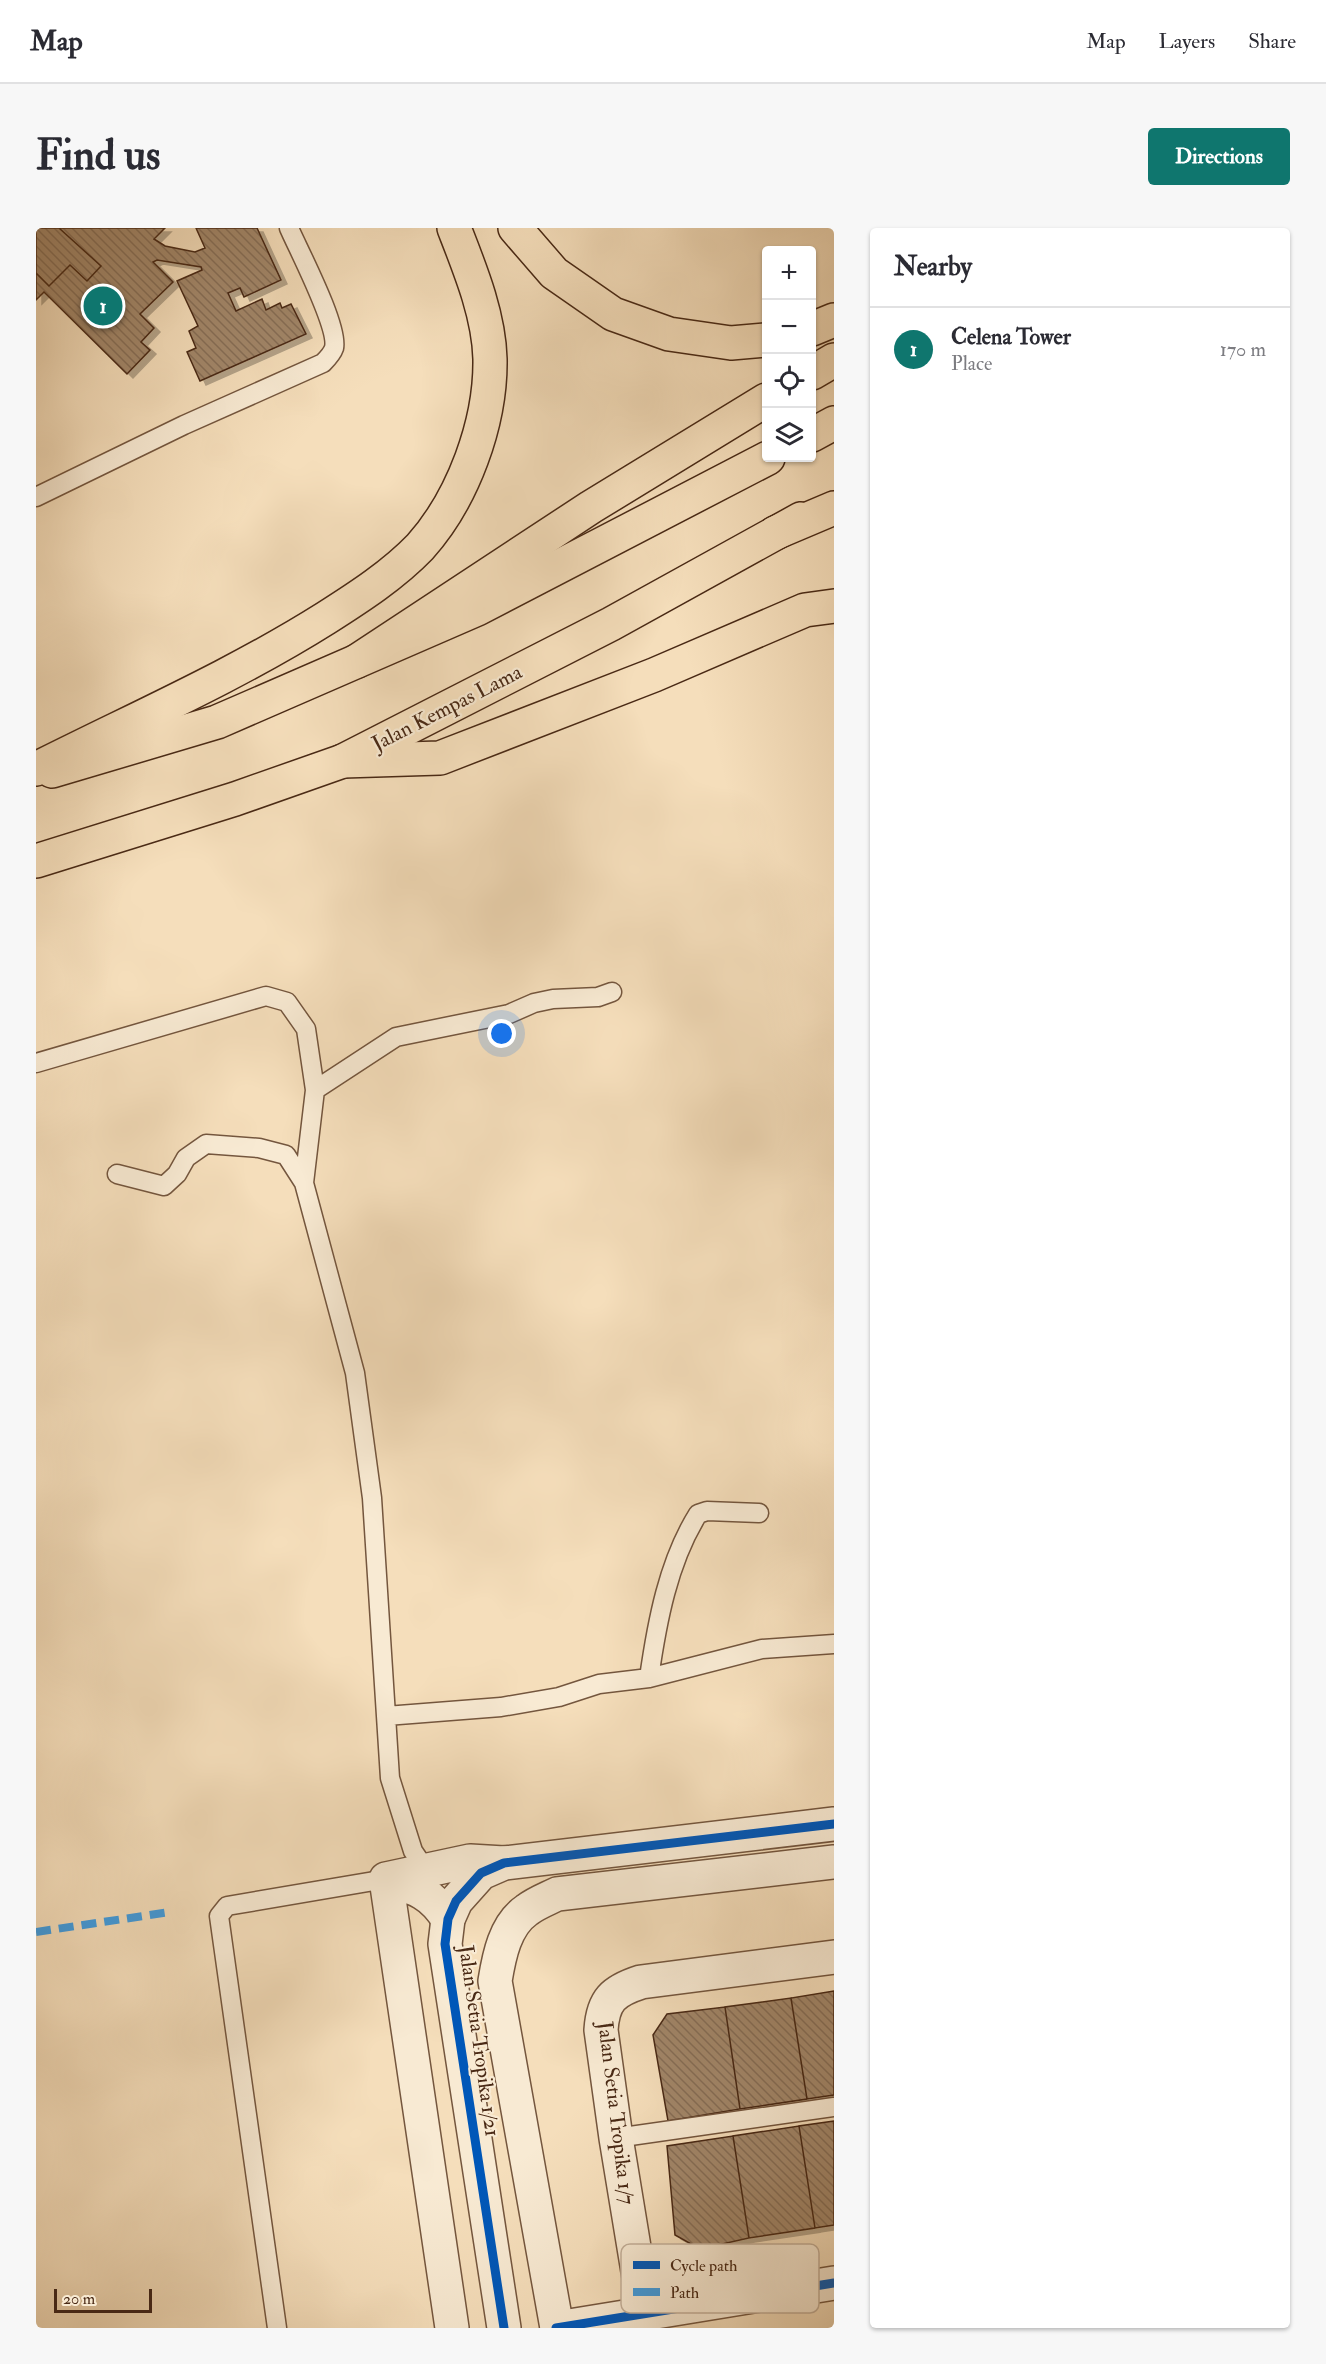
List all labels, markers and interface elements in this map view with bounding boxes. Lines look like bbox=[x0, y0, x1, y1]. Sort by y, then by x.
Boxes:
text: Map bbox=[30, 24, 83, 59]
text: Map bbox=[1086, 28, 1126, 55]
text: Layers bbox=[1159, 28, 1215, 55]
text: Share bbox=[1248, 28, 1296, 55]
button: Directions bbox=[1148, 128, 1290, 185]
text: Find us bbox=[36, 130, 160, 182]
map controls bbox=[762, 246, 816, 462]
button: + bbox=[762, 246, 816, 300]
text: Nearby bbox=[894, 251, 972, 283]
pin: 1 bbox=[84, 284, 122, 328]
button: − bbox=[762, 300, 816, 354]
text: Celena Tower bbox=[951, 323, 1071, 351]
text: 1 bbox=[910, 337, 917, 362]
text: 170 m bbox=[1220, 337, 1266, 362]
text: Place bbox=[951, 351, 992, 376]
button: locate bbox=[762, 354, 816, 408]
button: layers bbox=[762, 408, 816, 462]
street label: Jalan Kempas Lama bbox=[366, 658, 527, 758]
your location bbox=[487, 1019, 516, 1048]
street label: Jalan Setia Tropika 1/21 bbox=[452, 1942, 506, 2139]
street label: Jalan Setia Tropika 1/7 bbox=[591, 2019, 641, 2207]
legend bbox=[621, 2244, 819, 2313]
text: Cycle path bbox=[670, 2256, 738, 2277]
text: Path bbox=[670, 2283, 700, 2303]
scale bar bbox=[54, 2286, 152, 2314]
text: 20 m bbox=[63, 2289, 95, 2309]

